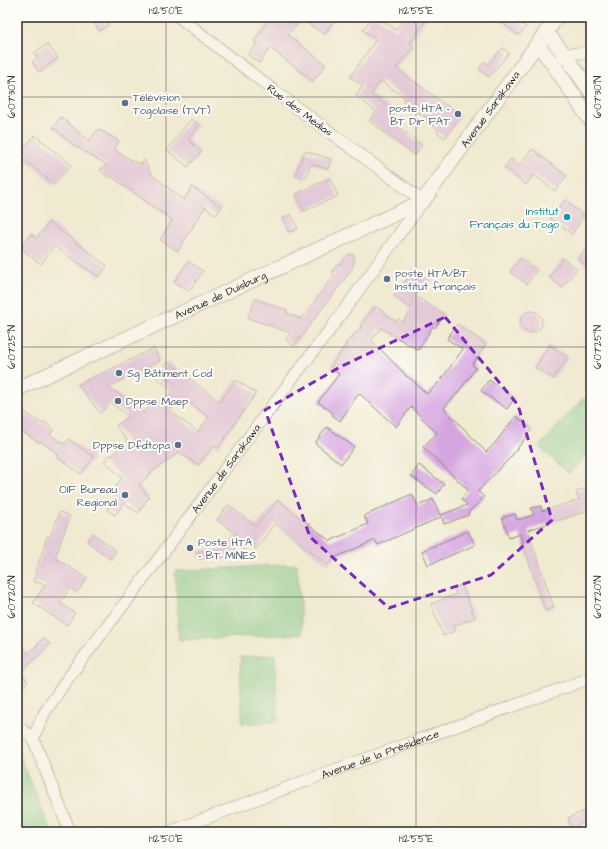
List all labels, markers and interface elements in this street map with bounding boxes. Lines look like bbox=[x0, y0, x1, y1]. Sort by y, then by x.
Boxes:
text: 1°12'50"E bbox=[149, 4, 183, 18]
text: 1°12'55"E bbox=[399, 4, 433, 18]
street label: Avenue Sarakawa bbox=[457, 68, 523, 151]
text: 6°07'30"N bbox=[5, 76, 19, 118]
text: 6°07'30"N bbox=[591, 76, 605, 118]
street label: Rue des Médias bbox=[264, 81, 336, 140]
place label: Télévision Togolaise (TVT) bbox=[133, 90, 211, 119]
marker: Télévision Togolaise (TVT) bbox=[120, 98, 130, 108]
place label: poste HTA - BT Dir FAT bbox=[389, 101, 451, 129]
marker: poste HTA - BT Dir FAT bbox=[453, 109, 463, 119]
place label: Institut Français du Togo bbox=[470, 204, 560, 233]
marker: Institut Français du Togo bbox=[562, 212, 572, 222]
place label: poste HTA/BT Institut français bbox=[395, 266, 477, 294]
street label: Avenue de Duisburg bbox=[172, 267, 270, 323]
marker: poste HTA/BT Institut français bbox=[382, 274, 392, 284]
text: 6°07'25"N bbox=[5, 325, 19, 369]
text: 6°07'25"N bbox=[591, 325, 605, 369]
place label: Sg Bâtiment Cod bbox=[127, 366, 213, 382]
marker: Sg Bâtiment Cod bbox=[114, 368, 124, 378]
place label: Dppse Maep bbox=[126, 394, 188, 409]
marker: Dppse Maep bbox=[113, 396, 123, 406]
street label: Avenue de Sarakawa bbox=[188, 421, 264, 516]
place label: Dppse Dfdtopa bbox=[93, 438, 170, 453]
marker: Dppse Dfdtopa bbox=[173, 440, 183, 450]
place label: OIF Bureau Regional bbox=[59, 482, 117, 511]
marker: OIF Bureau Regional bbox=[120, 490, 130, 500]
place label: Poste HTA - BT MINES bbox=[198, 535, 256, 563]
marker: Poste HTA - BT MINES bbox=[185, 543, 195, 553]
text: 6°07'20"N bbox=[5, 575, 19, 619]
text: 6°07'20"N bbox=[591, 575, 605, 619]
street label: Avenue de la Présidence bbox=[319, 726, 441, 782]
text: 1°12'50"E bbox=[149, 832, 183, 846]
text: 1°12'55"E bbox=[399, 832, 433, 846]

